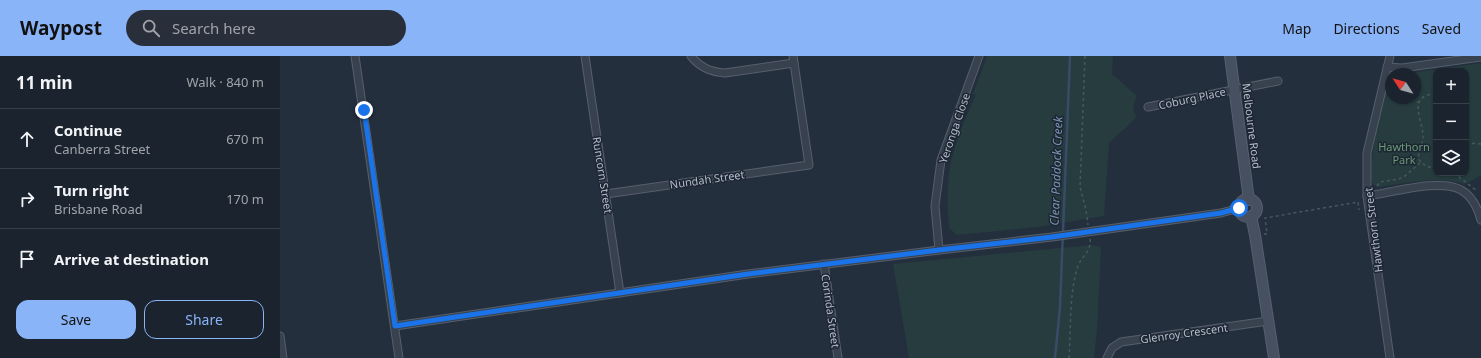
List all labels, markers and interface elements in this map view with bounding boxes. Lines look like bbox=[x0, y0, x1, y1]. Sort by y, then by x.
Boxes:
search box bbox=[126, 10, 406, 46]
text: Waypost bbox=[20, 15, 102, 41]
icon: search bbox=[140, 17, 162, 39]
text: Search here bbox=[172, 18, 255, 38]
text: Map bbox=[1282, 19, 1311, 38]
text: Directions bbox=[1333, 19, 1400, 38]
text: Saved bbox=[1422, 19, 1461, 38]
north arrow bbox=[1385, 68, 1421, 104]
map controls bbox=[1433, 68, 1469, 176]
button: + bbox=[1433, 68, 1469, 104]
text: 11 min bbox=[16, 71, 73, 94]
text: Walk · 840 m bbox=[186, 73, 264, 91]
street label: Melbourne Road bbox=[1239, 82, 1265, 170]
street label: Coburg Place bbox=[1157, 84, 1227, 112]
street label: Yeronga Close bbox=[935, 91, 973, 165]
route end bbox=[355, 101, 373, 119]
button: − bbox=[1433, 104, 1469, 140]
water label: Clear Paddock Creek bbox=[1046, 115, 1066, 226]
text: Continue bbox=[54, 120, 122, 140]
icon: ahead bbox=[16, 128, 38, 150]
text: 670 m bbox=[226, 130, 264, 148]
street label: Runcorn Street bbox=[590, 136, 616, 214]
park label: Hawthorn Park bbox=[1378, 139, 1430, 167]
text: Canberra Street bbox=[54, 140, 150, 158]
button: layers bbox=[1433, 140, 1469, 176]
street label: Nundah Street bbox=[669, 166, 745, 192]
text: Turn right bbox=[54, 180, 129, 200]
street label: Hawthorn Street bbox=[1360, 187, 1386, 273]
icon: right bbox=[16, 188, 38, 210]
text: 170 m bbox=[226, 190, 264, 208]
route start bbox=[1230, 199, 1248, 217]
text: Brisbane Road bbox=[54, 200, 143, 218]
icon: arrive bbox=[16, 248, 38, 270]
text: Arrive at destination bbox=[54, 249, 209, 269]
street label: Corinda Street bbox=[818, 273, 844, 349]
button: Save bbox=[16, 300, 136, 339]
button: Share bbox=[144, 300, 264, 339]
street label: Glenroy Crescent bbox=[1139, 319, 1229, 347]

